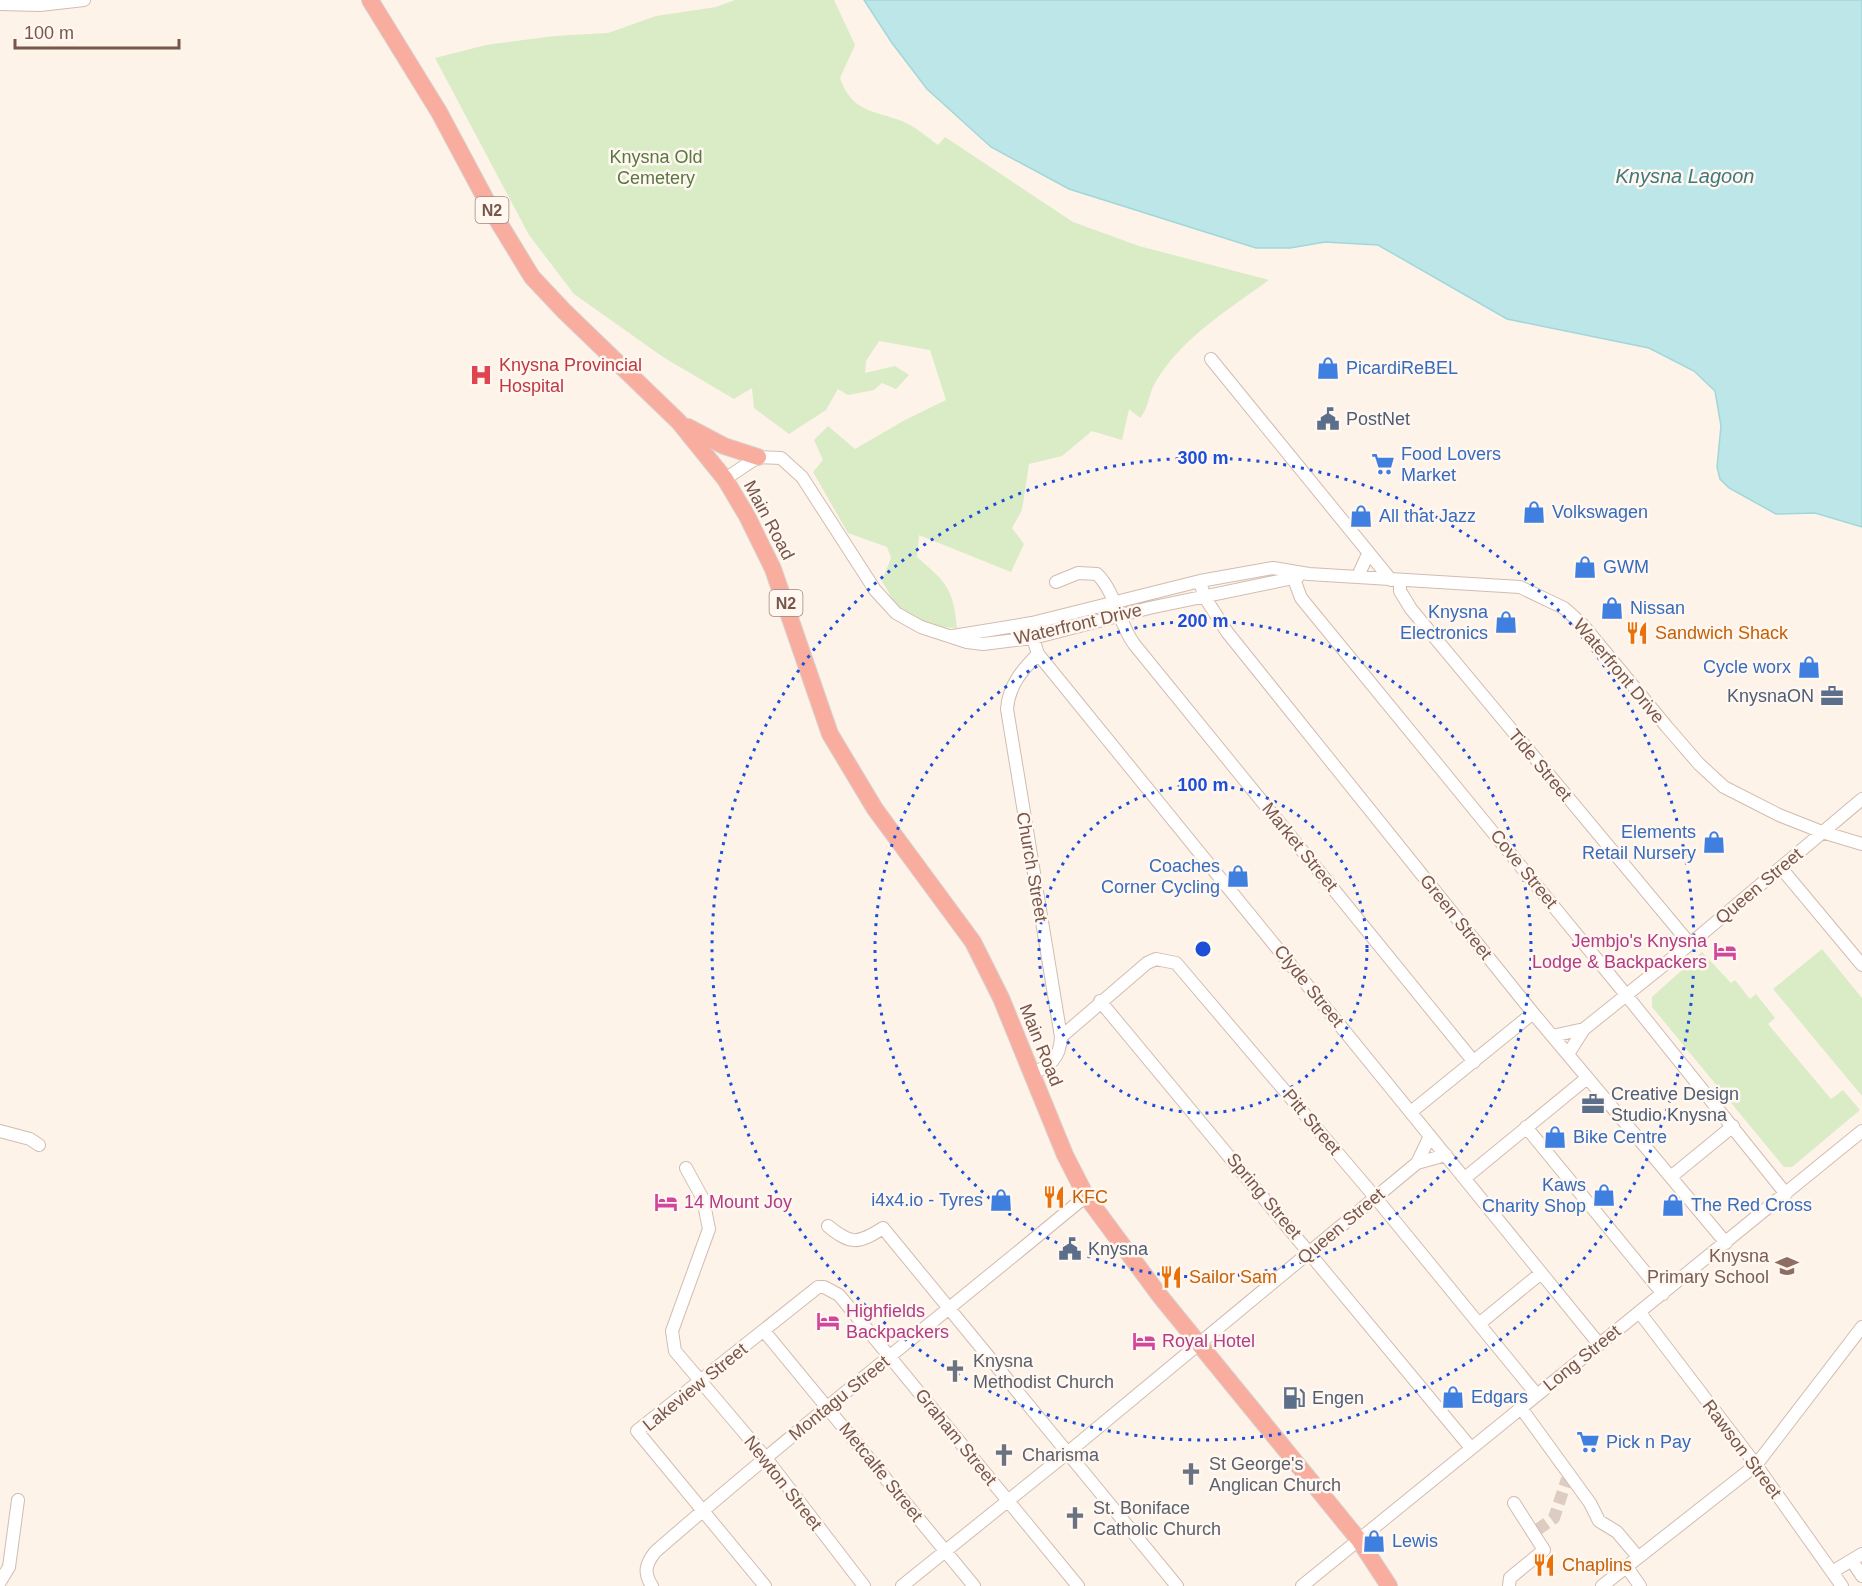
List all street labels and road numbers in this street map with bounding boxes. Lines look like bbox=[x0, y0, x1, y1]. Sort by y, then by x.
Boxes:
road number: N2 bbox=[476, 197, 508, 223]
street label: Main Road bbox=[740, 477, 798, 563]
road number: N2 bbox=[770, 590, 802, 616]
street label: Waterfront Drive bbox=[1012, 600, 1144, 648]
street label: Waterfront Drive bbox=[1569, 615, 1669, 727]
street label: Tide Street bbox=[1504, 725, 1576, 805]
street label: Market Street bbox=[1258, 799, 1342, 895]
street label: Church Street bbox=[1013, 811, 1051, 923]
street label: Cove Street bbox=[1486, 826, 1562, 912]
street label: Queen Street bbox=[1712, 844, 1806, 928]
street label: Green Street bbox=[1416, 871, 1496, 963]
street label: Clyde Street bbox=[1270, 941, 1348, 1031]
street label: Main Road bbox=[1015, 1001, 1067, 1089]
street label: Pitt Street bbox=[1279, 1085, 1345, 1159]
street label: Spring Street bbox=[1223, 1149, 1305, 1243]
street label: Queen Street bbox=[1294, 1184, 1388, 1268]
street label: Long Street bbox=[1540, 1321, 1624, 1395]
street label: Lakeview Street bbox=[639, 1339, 751, 1435]
street label: Montagu Street bbox=[785, 1352, 893, 1444]
street label: Graham Street bbox=[911, 1385, 1001, 1489]
street label: Rawson Street bbox=[1698, 1396, 1786, 1502]
street label: Metcalfe Street bbox=[835, 1419, 927, 1525]
street label: Newton Street bbox=[740, 1432, 826, 1534]

